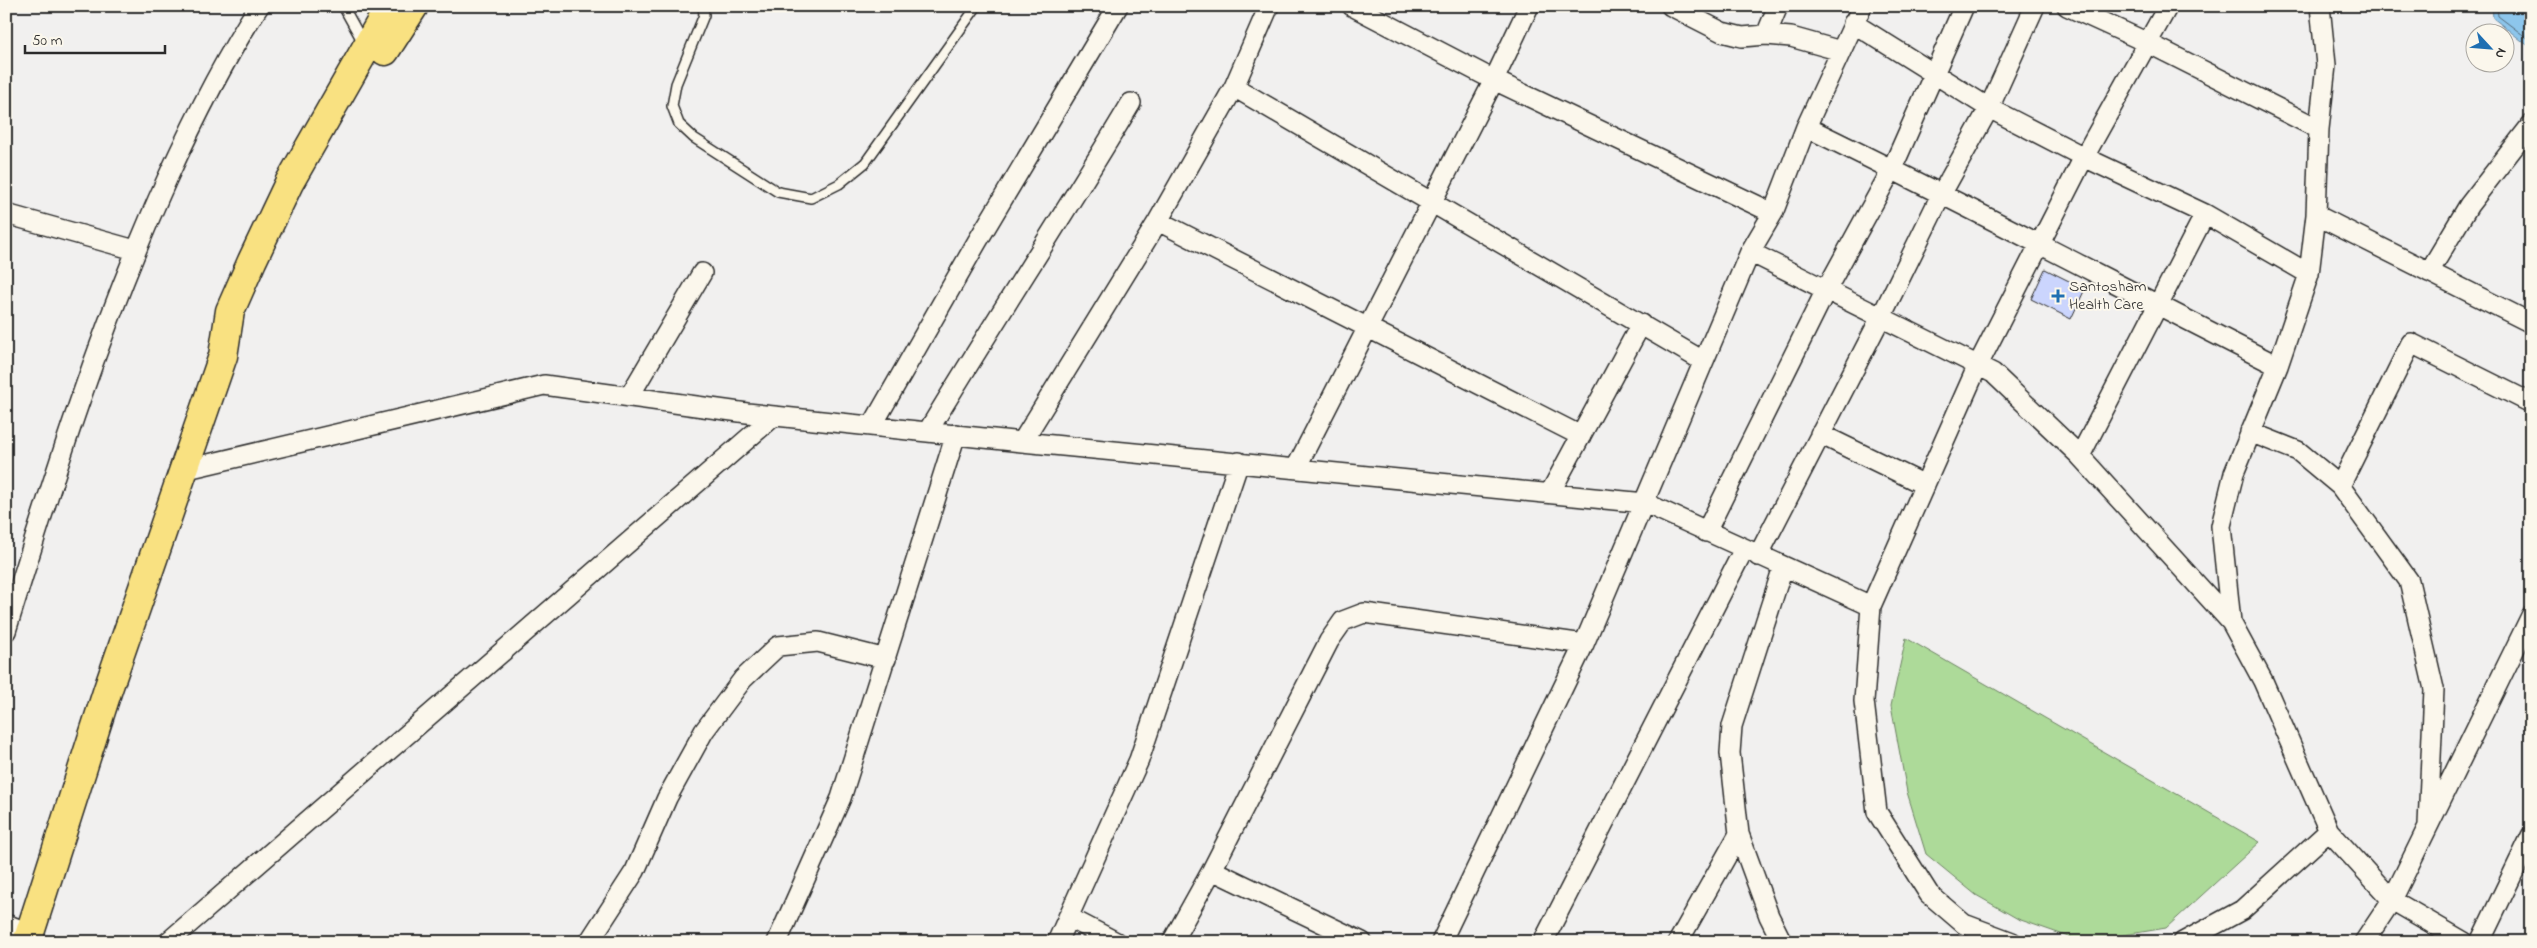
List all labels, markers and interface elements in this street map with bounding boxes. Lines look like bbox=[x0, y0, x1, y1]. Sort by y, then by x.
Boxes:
scale bar bbox=[25, 22, 165, 54]
north arrow bbox=[2464, 22, 2514, 72]
text: 50 m bbox=[32, 30, 63, 52]
text: N bbox=[2489, 44, 2512, 62]
place label: Santosham Health Care bbox=[2069, 275, 2146, 317]
marker: Santosham Health Care bbox=[2051, 289, 2065, 303]

